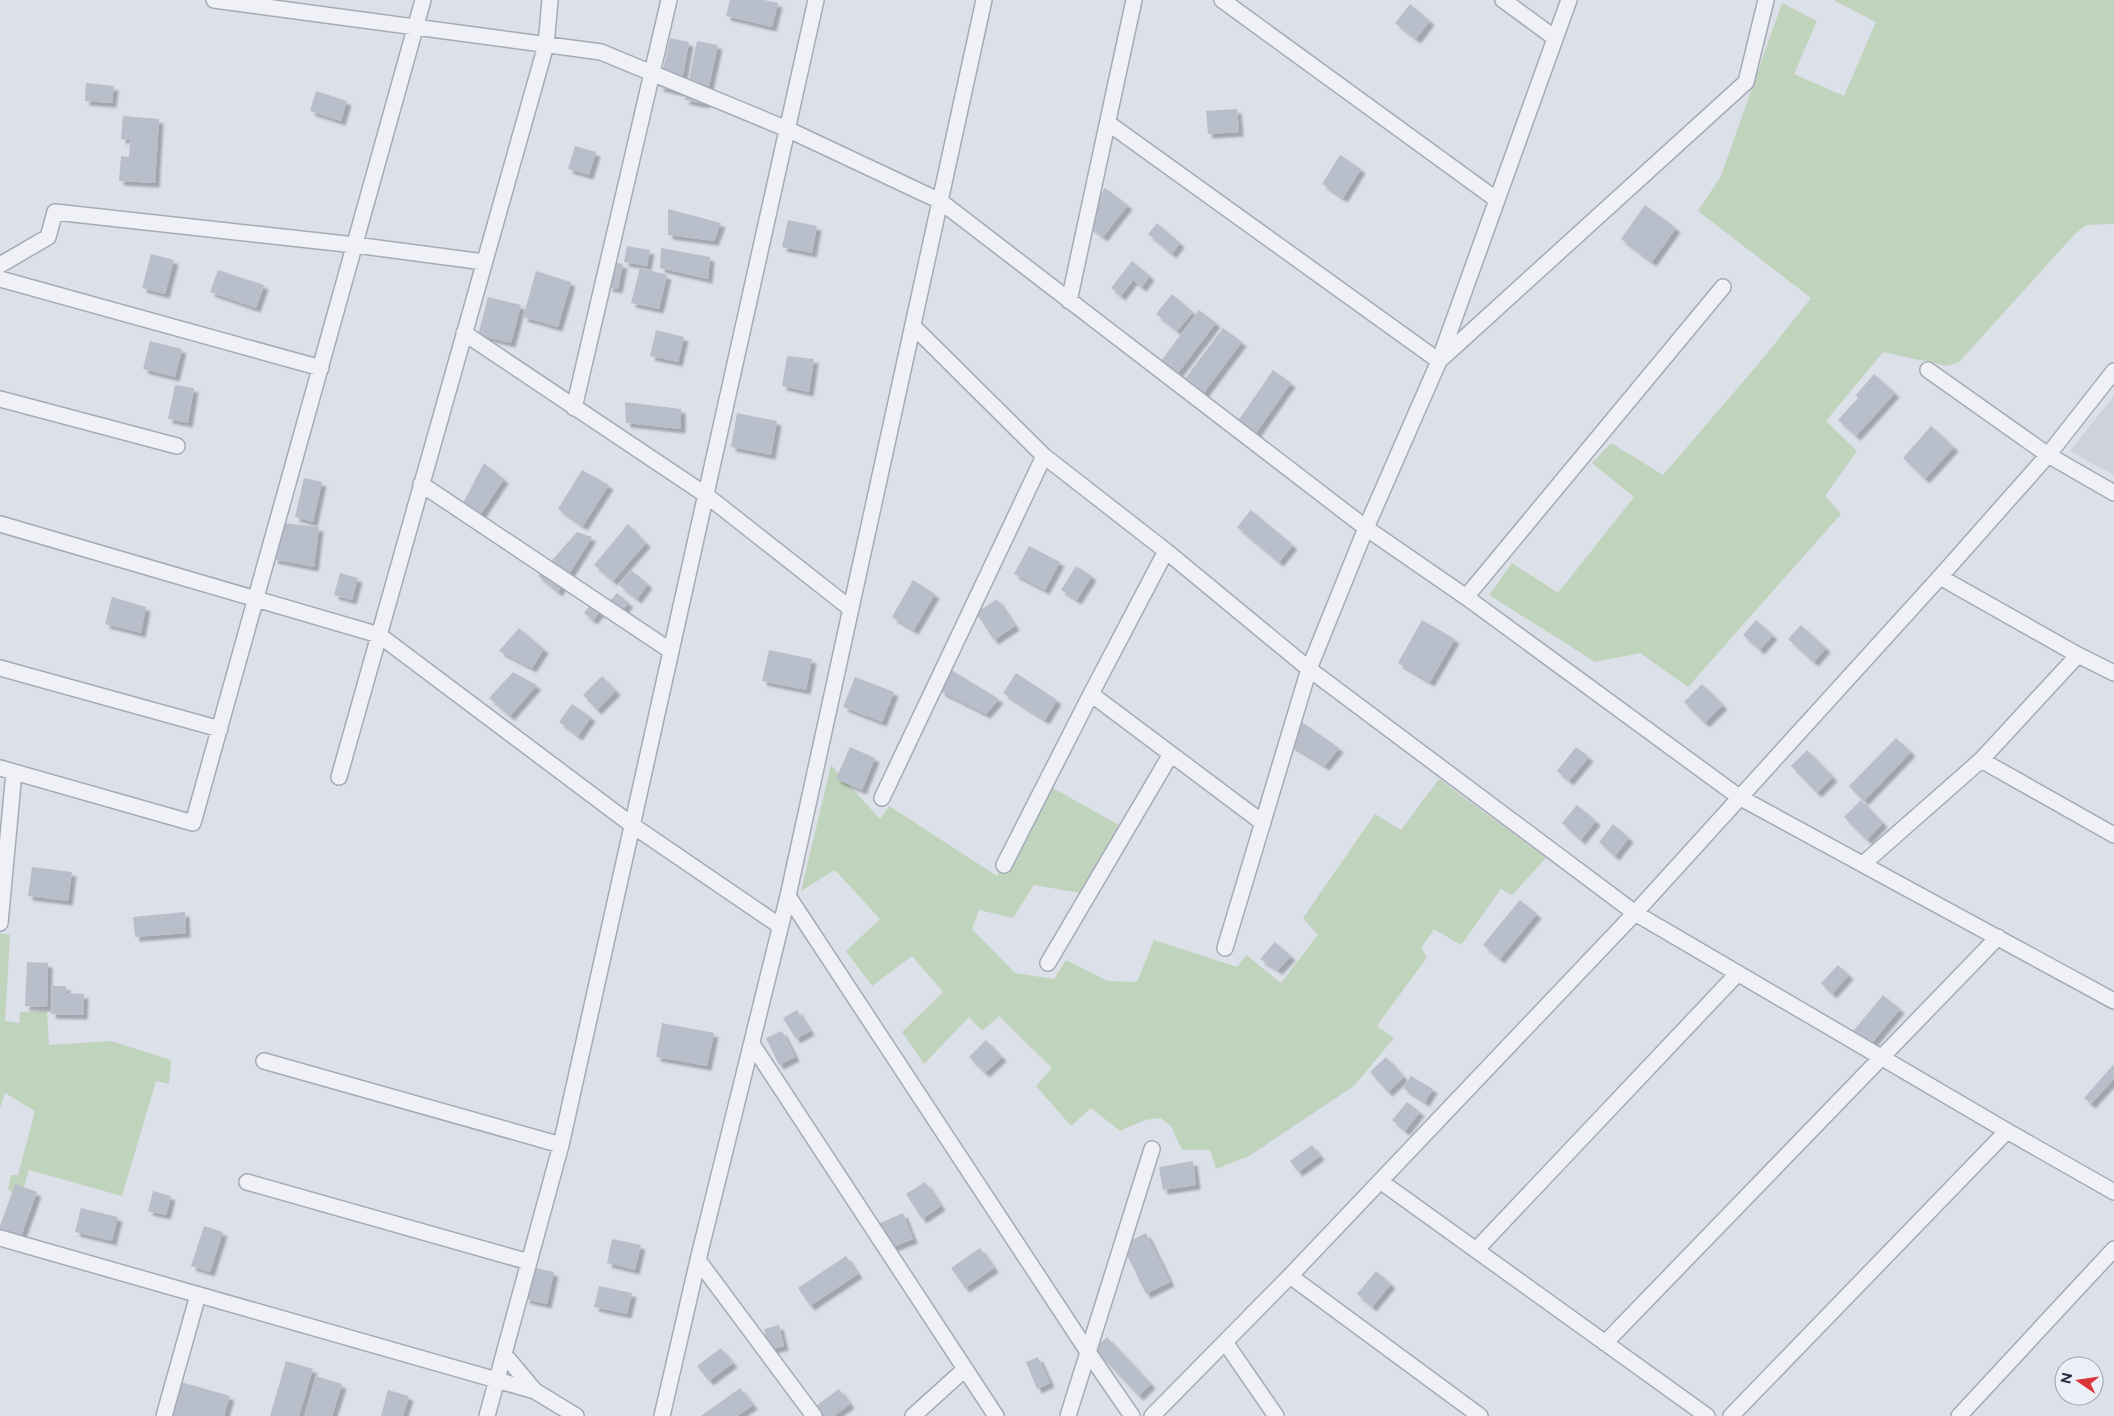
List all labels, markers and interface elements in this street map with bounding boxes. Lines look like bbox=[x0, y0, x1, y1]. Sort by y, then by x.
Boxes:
north arrow bbox=[2054, 1356, 2104, 1406]
text: N bbox=[2057, 1371, 2075, 1385]

